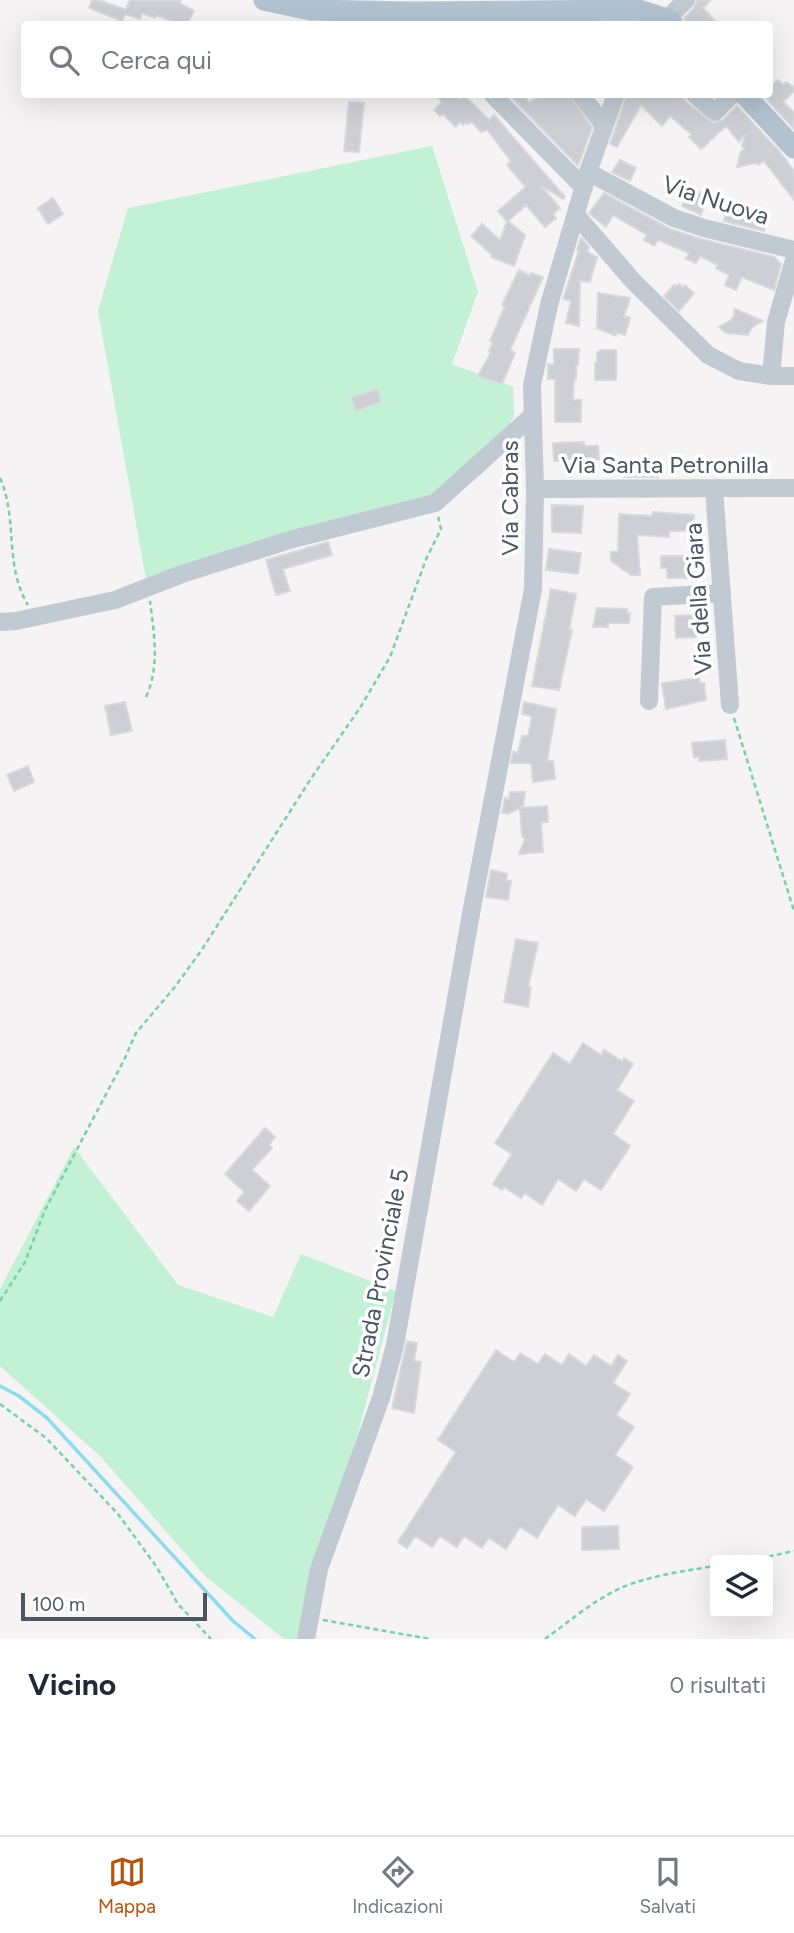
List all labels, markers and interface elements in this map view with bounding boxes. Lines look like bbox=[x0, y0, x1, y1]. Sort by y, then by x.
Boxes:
search box bbox=[21, 21, 773, 98]
icon: search bbox=[45, 41, 83, 79]
text: Cerca qui bbox=[101, 44, 212, 76]
street label: Via Nuova bbox=[659, 169, 773, 231]
street label: Via Cabras bbox=[495, 440, 524, 556]
street label: Via Santa Petronilla bbox=[561, 450, 769, 479]
street label: Via della Giara bbox=[678, 522, 718, 676]
street label: Strada Provinciale 5 bbox=[346, 1166, 414, 1380]
map controls bbox=[710, 1555, 773, 1618]
button: layers bbox=[710, 1555, 773, 1618]
scale bar bbox=[21, 1590, 206, 1622]
text: 100 m bbox=[32, 1593, 85, 1616]
text: Vicino bbox=[28, 1666, 116, 1703]
text: 0 risultati bbox=[669, 1671, 766, 1699]
tab: Mappa bbox=[98, 1853, 156, 1918]
tab: Indicazioni bbox=[352, 1853, 443, 1918]
tab: Salvati bbox=[639, 1853, 696, 1918]

